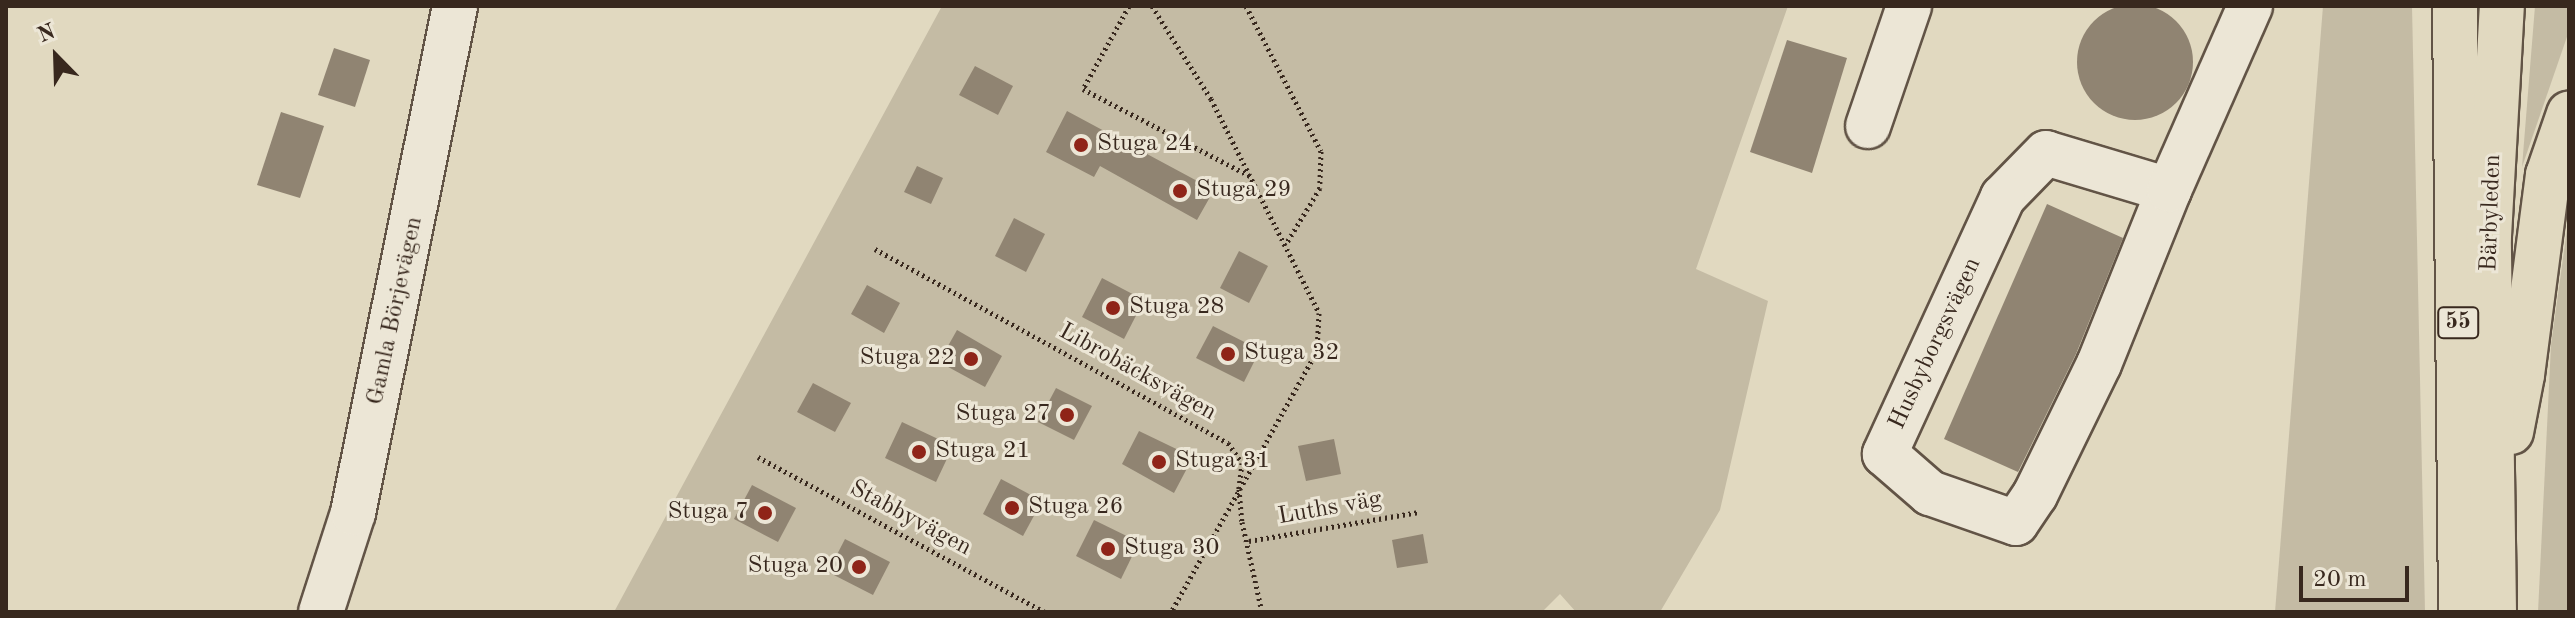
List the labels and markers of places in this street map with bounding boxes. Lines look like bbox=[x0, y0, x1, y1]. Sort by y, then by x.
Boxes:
place label: Stuga 24 bbox=[1097, 131, 1192, 159]
marker: Stuga 24 bbox=[1072, 136, 1090, 154]
place label: Stuga 29 bbox=[1196, 177, 1291, 205]
marker: Stuga 29 bbox=[1171, 182, 1189, 200]
place label: Stuga 28 bbox=[1129, 294, 1224, 322]
marker: Stuga 28 bbox=[1104, 299, 1122, 317]
place label: Stuga 32 bbox=[1244, 340, 1339, 368]
place label: Stuga 22 bbox=[860, 345, 955, 373]
marker: Stuga 32 bbox=[1219, 345, 1237, 363]
marker: Stuga 22 bbox=[962, 350, 980, 368]
place label: Stuga 27 bbox=[956, 401, 1051, 429]
marker: Stuga 27 bbox=[1058, 406, 1076, 424]
place label: Stuga 21 bbox=[935, 438, 1030, 466]
marker: Stuga 21 bbox=[910, 443, 928, 461]
place label: Stuga 31 bbox=[1175, 448, 1270, 476]
marker: Stuga 31 bbox=[1150, 453, 1168, 471]
place label: Stuga 26 bbox=[1028, 494, 1123, 522]
place label: Stuga 7 bbox=[667, 499, 749, 527]
marker: Stuga 26 bbox=[1003, 499, 1021, 517]
marker: Stuga 7 bbox=[756, 504, 774, 522]
place label: Stuga 30 bbox=[1124, 535, 1219, 563]
marker: Stuga 30 bbox=[1099, 540, 1117, 558]
place label: Stuga 20 bbox=[748, 553, 843, 581]
marker: Stuga 20 bbox=[850, 558, 868, 576]

